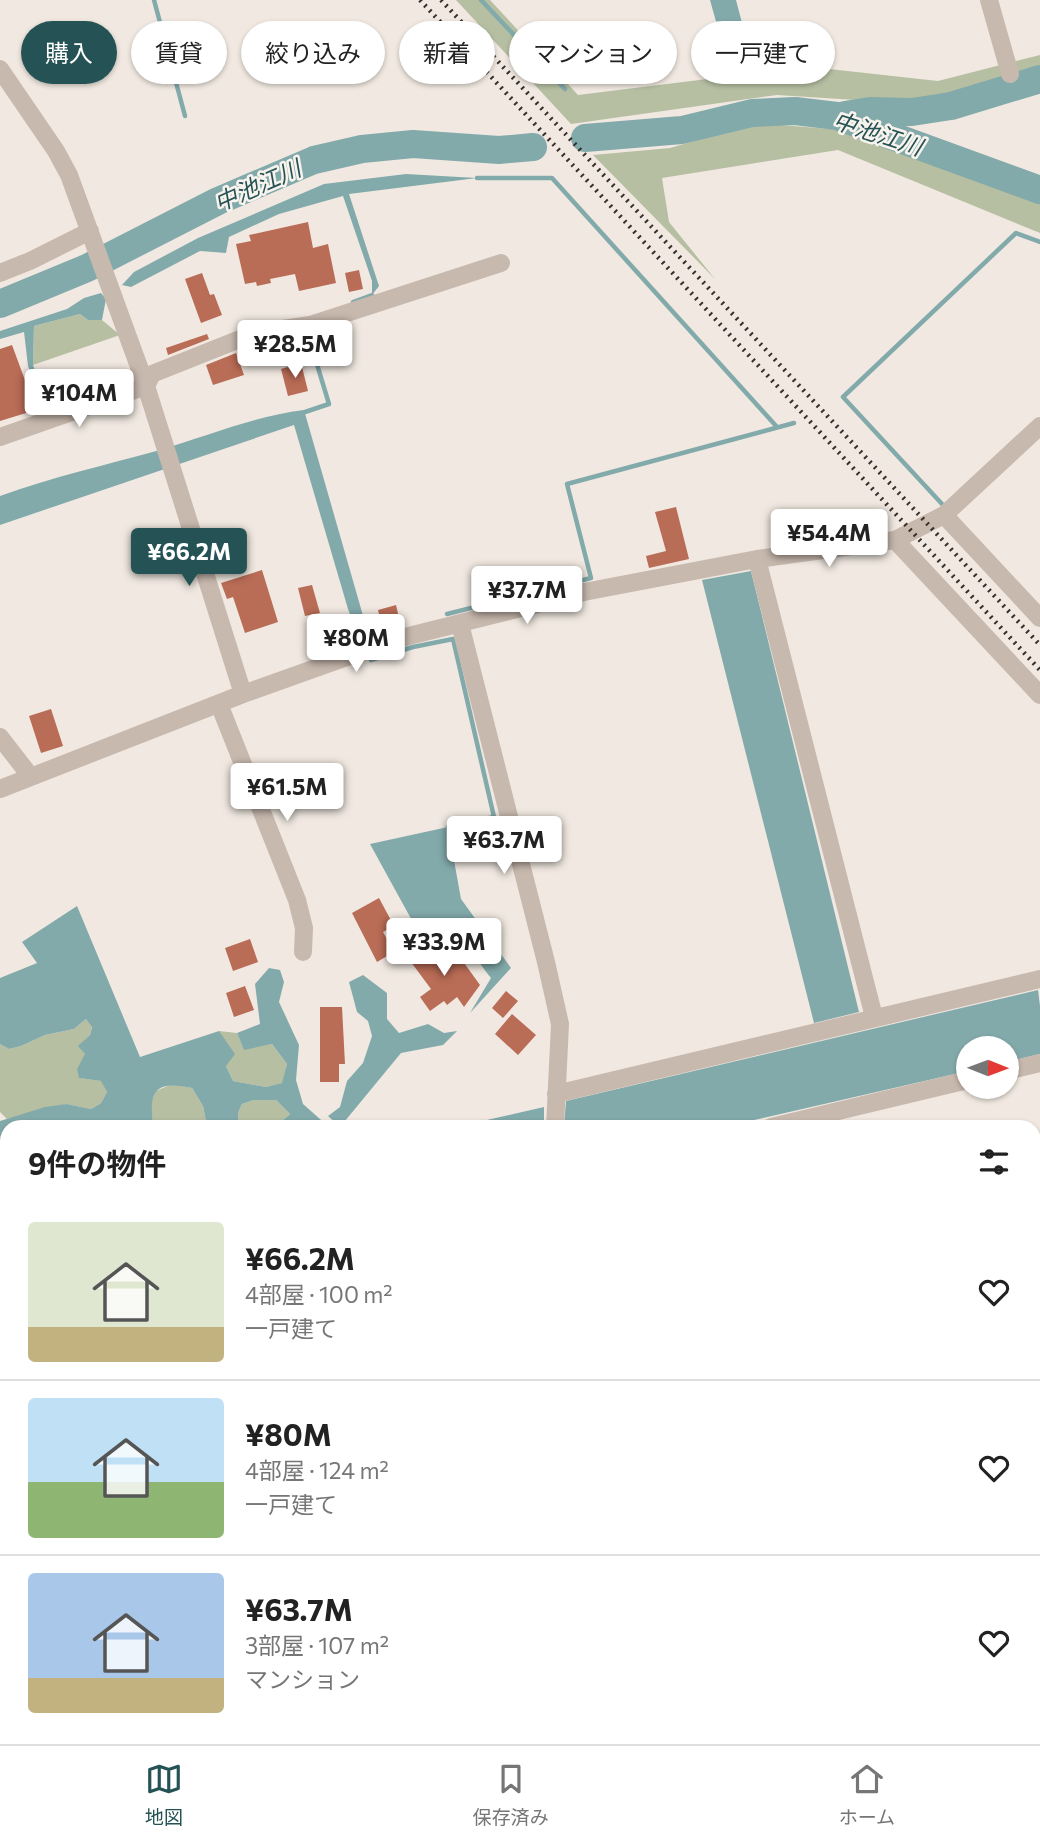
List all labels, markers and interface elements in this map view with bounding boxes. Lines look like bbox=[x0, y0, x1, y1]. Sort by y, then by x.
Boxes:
chip: 購入 bbox=[21, 21, 117, 84]
chip: 賃貸 bbox=[131, 21, 227, 84]
chip: 絞り込み bbox=[241, 21, 385, 84]
chip: 新着 bbox=[399, 21, 495, 84]
chip: マンション bbox=[509, 21, 677, 84]
chip: 一戸建て bbox=[691, 21, 835, 84]
water label: 中池江川 bbox=[830, 105, 929, 161]
water label: 中池江川 bbox=[209, 152, 307, 216]
pin: ¥28.5M bbox=[238, 320, 352, 380]
text: ¥28.5M bbox=[253, 329, 337, 357]
pin: ¥104M bbox=[30, 370, 128, 429]
text: ¥104M bbox=[41, 378, 117, 406]
pin: ¥54.4M bbox=[772, 510, 886, 569]
text: ¥54.4M bbox=[787, 518, 871, 546]
pin: ¥66.2M bbox=[132, 528, 246, 588]
text: ¥66.2M bbox=[147, 537, 231, 565]
pin: ¥37.7M bbox=[470, 566, 584, 626]
text: ¥37.7M bbox=[487, 575, 567, 603]
pin: ¥80M bbox=[315, 614, 397, 674]
text: ¥80M bbox=[323, 623, 389, 651]
pin: ¥61.5M bbox=[230, 764, 344, 823]
text: ¥61.5M bbox=[247, 772, 327, 800]
pin: ¥63.7M bbox=[447, 816, 561, 876]
text: ¥63.7M bbox=[463, 825, 545, 853]
pin: ¥33.9M bbox=[387, 918, 501, 978]
text: ¥33.9M bbox=[402, 927, 486, 955]
north arrow bbox=[956, 1036, 1018, 1099]
map controls bbox=[956, 1036, 1019, 1099]
icon: filters bbox=[975, 1143, 1013, 1181]
text: 9件の物件 bbox=[28, 1144, 167, 1181]
text: ¥66.2M bbox=[245, 1239, 355, 1276]
icon: home bbox=[84, 1250, 168, 1334]
icon: heart bbox=[975, 1273, 1013, 1311]
text: 4部屋 · 100 m² bbox=[245, 1280, 393, 1308]
text: 一戸建て bbox=[245, 1314, 337, 1342]
text: ¥80M bbox=[245, 1415, 332, 1452]
icon: home bbox=[84, 1426, 168, 1510]
icon: heart bbox=[975, 1449, 1013, 1487]
text: 4部屋 · 124 m² bbox=[245, 1456, 389, 1484]
text: 一戸建て bbox=[245, 1490, 337, 1518]
text: ¥63.7M bbox=[245, 1590, 353, 1627]
icon: home bbox=[84, 1601, 168, 1685]
icon: heart bbox=[975, 1624, 1013, 1662]
text: 3部屋 · 107 m² bbox=[245, 1631, 389, 1659]
text: マンション bbox=[245, 1665, 360, 1693]
tab: 地図 bbox=[145, 1760, 183, 1829]
tab: 保存済み bbox=[473, 1760, 549, 1829]
tab: ホーム bbox=[839, 1760, 895, 1829]

